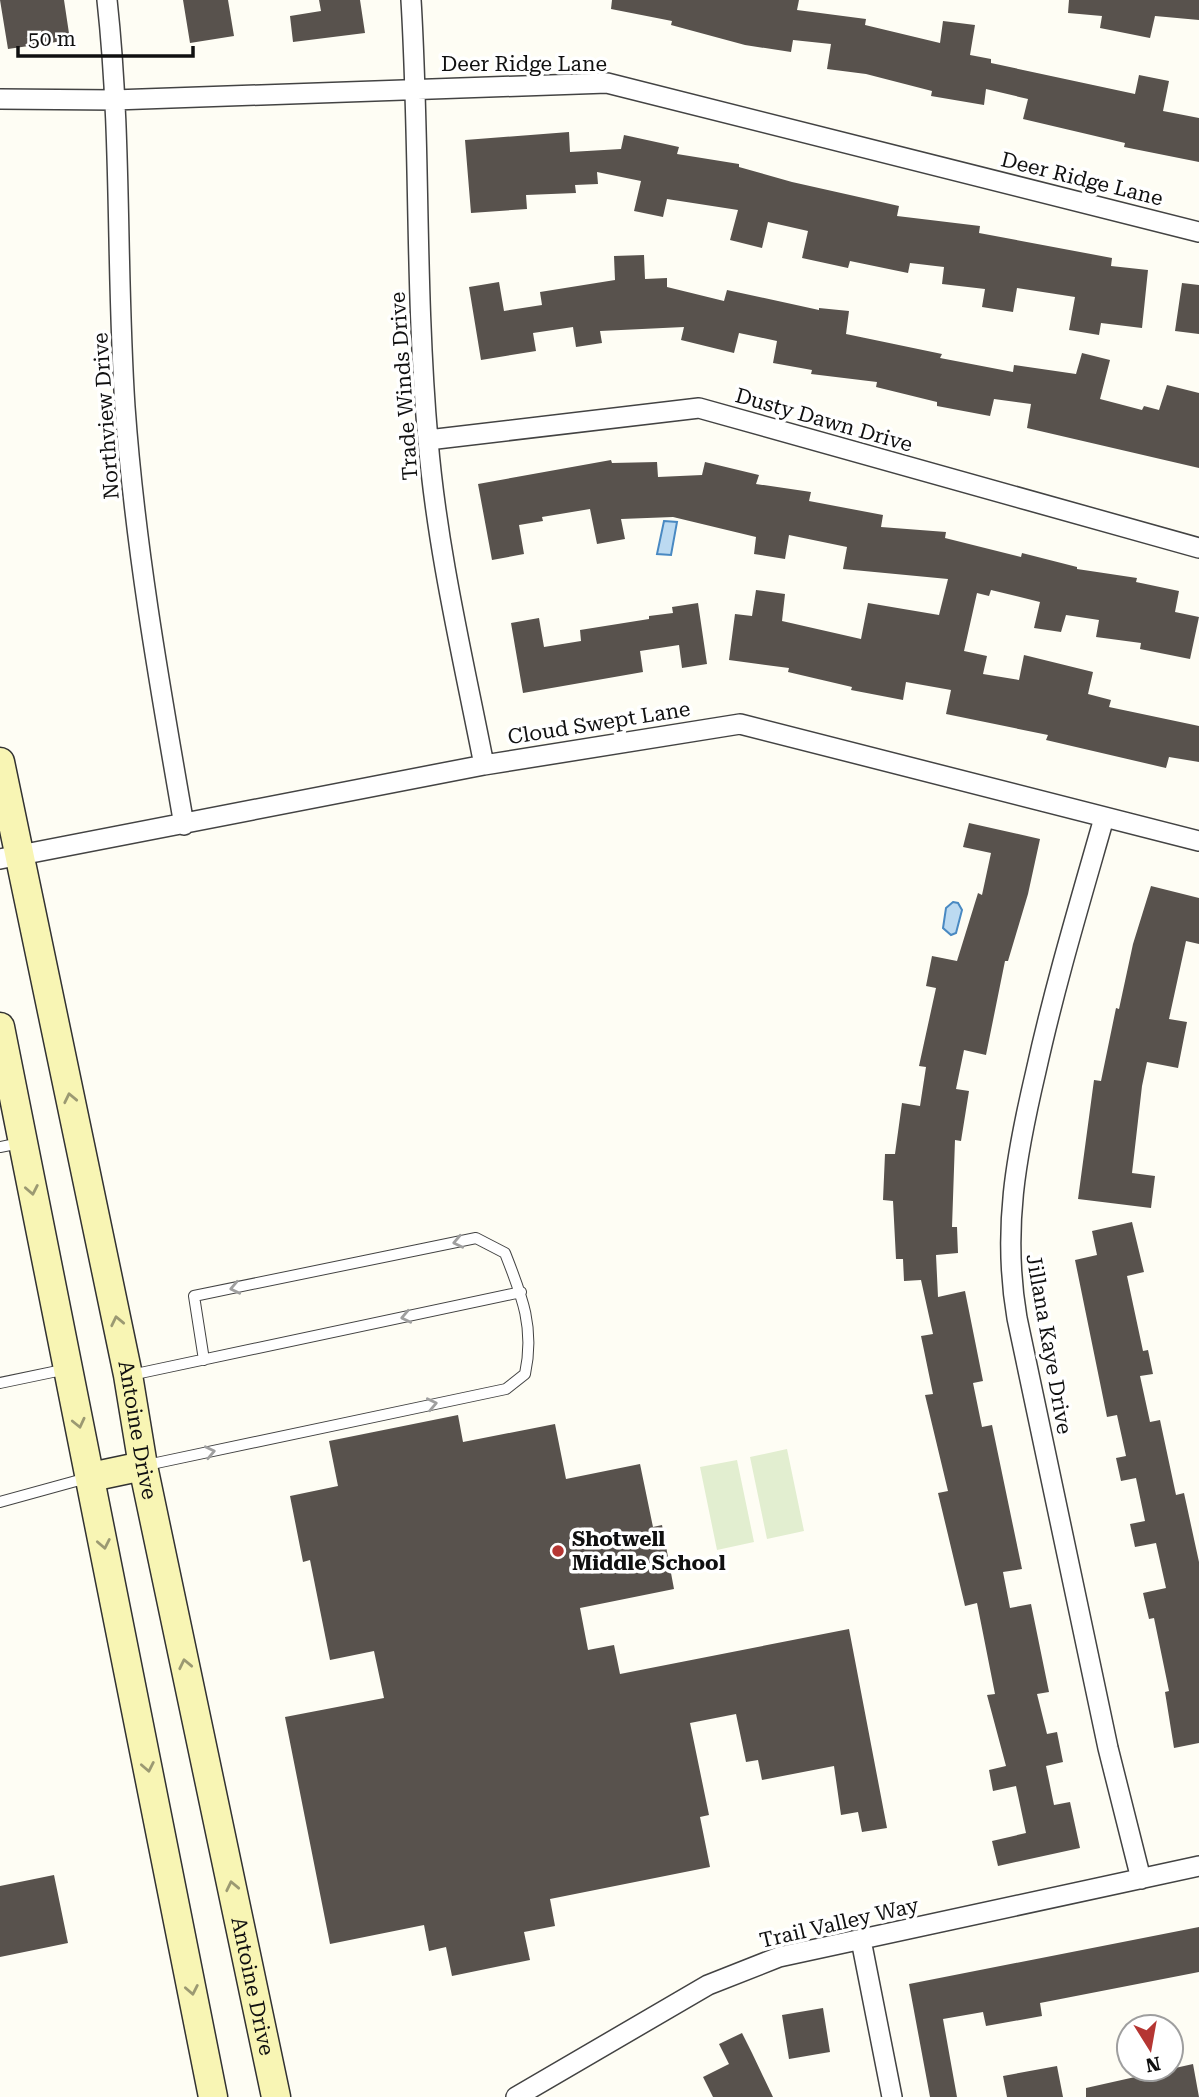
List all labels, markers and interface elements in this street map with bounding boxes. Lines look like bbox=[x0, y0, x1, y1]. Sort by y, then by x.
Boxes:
scale bar bbox=[18, 14, 192, 58]
text: 50 m bbox=[28, 27, 76, 51]
street label: Deer Ridge Lane bbox=[441, 52, 607, 76]
street label: Deer Ridge Lane bbox=[999, 147, 1165, 211]
street label: Trade Winds Drive bbox=[385, 291, 423, 481]
street label: Northview Drive bbox=[88, 332, 124, 500]
street label: Dusty Dawn Drive bbox=[733, 383, 915, 457]
street label: Cloud Swept Lane bbox=[506, 697, 692, 749]
one-way arrow bbox=[64, 1092, 79, 1104]
one-way arrow bbox=[23, 1184, 38, 1196]
one-way arrow bbox=[452, 1233, 464, 1248]
street label: Jillana Kaye Drive bbox=[1021, 1252, 1077, 1436]
one-way arrow bbox=[229, 1279, 241, 1294]
one-way arrow bbox=[400, 1308, 412, 1323]
one-way arrow bbox=[110, 1315, 125, 1327]
street label: Antoine Drive bbox=[113, 1358, 162, 1502]
one-way arrow bbox=[426, 1398, 438, 1413]
one-way arrow bbox=[71, 1417, 86, 1429]
one-way arrow bbox=[204, 1445, 216, 1460]
place label: Shotwell Middle School bbox=[572, 1527, 726, 1575]
one-way arrow bbox=[96, 1538, 111, 1550]
marker: Shotwell Middle School bbox=[550, 1543, 566, 1559]
one-way arrow bbox=[178, 1658, 193, 1670]
one-way arrow bbox=[140, 1761, 155, 1773]
one-way arrow bbox=[225, 1880, 240, 1892]
street label: Trail Valley Way bbox=[757, 1893, 921, 1953]
street label: Antoine Drive bbox=[226, 1915, 279, 2057]
one-way arrow bbox=[184, 1984, 199, 1996]
north arrow bbox=[1115, 2013, 1185, 2083]
text: N bbox=[1143, 2052, 1163, 2077]

